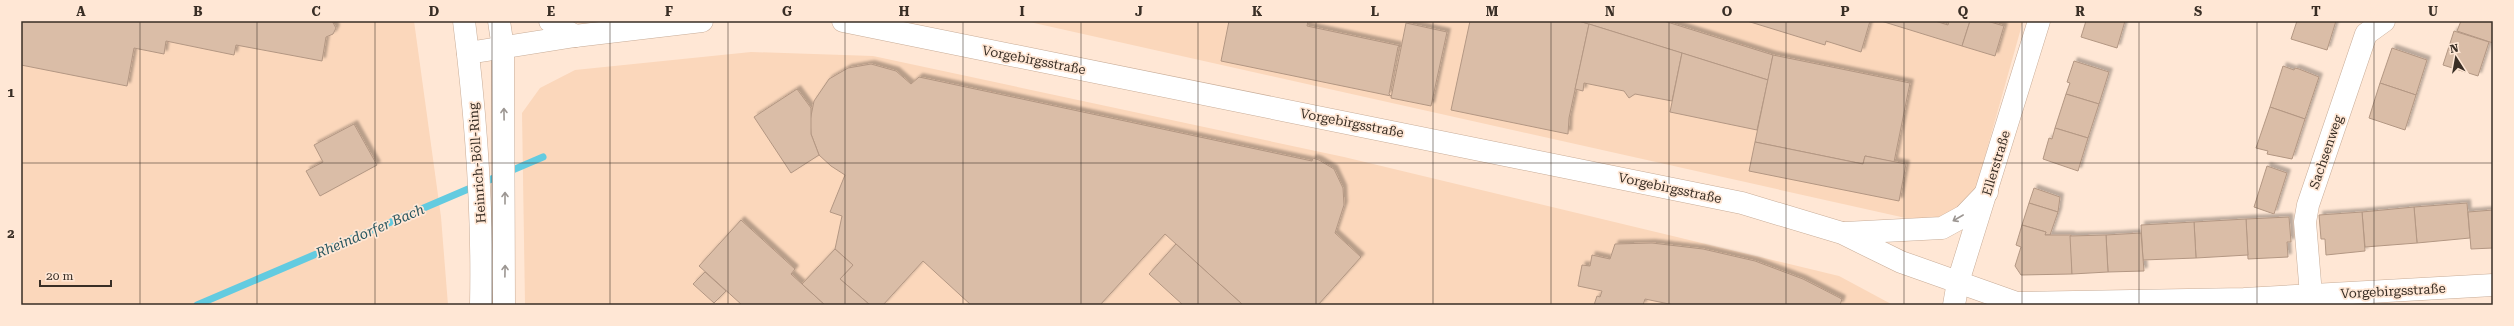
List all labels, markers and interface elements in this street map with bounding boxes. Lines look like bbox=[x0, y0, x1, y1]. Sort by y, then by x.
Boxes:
text: A bbox=[76, 4, 86, 19]
text: B bbox=[193, 4, 203, 19]
text: C bbox=[311, 4, 321, 19]
text: D bbox=[429, 4, 439, 19]
text: E bbox=[547, 4, 555, 19]
text: F bbox=[665, 4, 673, 19]
text: G bbox=[782, 4, 792, 19]
text: H bbox=[899, 4, 910, 19]
text: I bbox=[1019, 4, 1025, 19]
text: J bbox=[1135, 4, 1143, 19]
text: K bbox=[1252, 4, 1263, 19]
text: L bbox=[1371, 4, 1379, 19]
text: M bbox=[1486, 4, 1499, 19]
text: N bbox=[1605, 4, 1615, 19]
text: O bbox=[1722, 4, 1733, 19]
text: P bbox=[1841, 4, 1850, 19]
text: Q bbox=[1958, 4, 1969, 19]
text: R bbox=[2075, 4, 2085, 19]
text: S bbox=[2194, 4, 2202, 19]
text: T bbox=[2311, 4, 2321, 19]
text: U bbox=[2428, 4, 2438, 19]
north arrow bbox=[2436, 38, 2476, 78]
text: N bbox=[2449, 41, 2460, 56]
street label: Vorgebirgsstraße bbox=[981, 43, 1087, 77]
text: 1 bbox=[7, 85, 15, 100]
street label: Heinrich-Böll-Ring bbox=[465, 102, 489, 224]
street label: Vorgebirgsstraße bbox=[1299, 106, 1405, 140]
one-way arrow bbox=[500, 108, 508, 121]
street label: Sachsenweg bbox=[2306, 112, 2346, 191]
street label: Ellerstraße bbox=[1979, 129, 2013, 197]
street label: Vorgebirgsstraße bbox=[1617, 170, 1723, 206]
one-way arrow bbox=[501, 192, 509, 205]
water label: Rheindorfer Bach bbox=[313, 201, 427, 261]
one-way arrow bbox=[1952, 215, 1964, 223]
text: 2 bbox=[7, 226, 15, 241]
scale bar bbox=[40, 262, 111, 288]
one-way arrow bbox=[501, 265, 509, 278]
text: 20 m bbox=[46, 269, 73, 283]
street label: Vorgebirgsstraße bbox=[2340, 281, 2446, 301]

